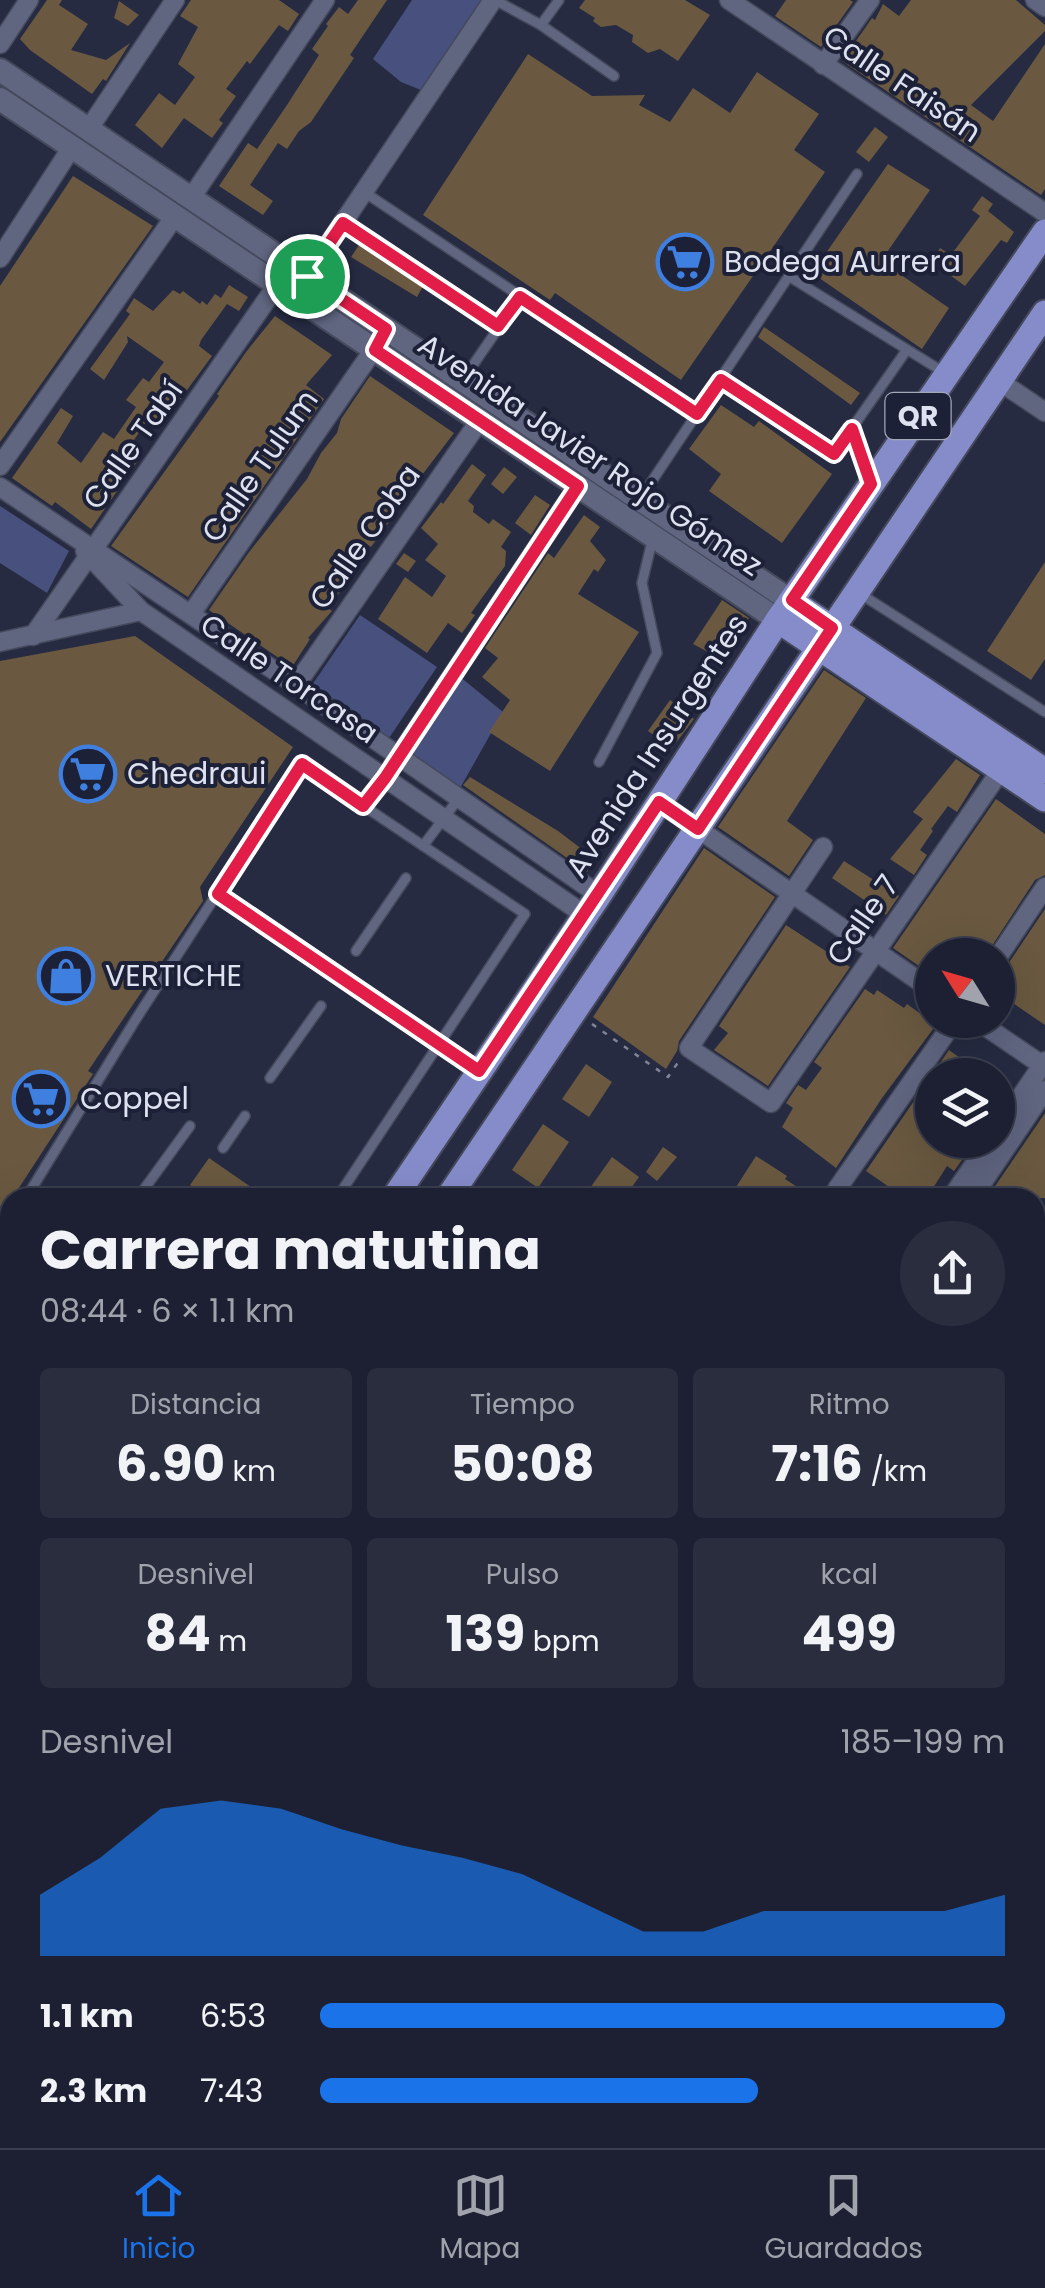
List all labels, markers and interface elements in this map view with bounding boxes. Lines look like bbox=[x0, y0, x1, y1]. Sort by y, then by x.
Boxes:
street label: Calle Faisán bbox=[815, 15, 990, 153]
supermarket icon: Bodega Aurrera bbox=[655, 232, 715, 292]
pin bbox=[265, 234, 350, 319]
place label: Bodega Aurrera bbox=[724, 240, 961, 283]
icon: arrive bbox=[280, 249, 335, 304]
street label: Avenida Javier Rojo Gómez bbox=[410, 323, 771, 586]
street label: Calle Tabí bbox=[72, 371, 193, 518]
street label: Calle Tulum bbox=[191, 381, 328, 551]
road number: QR bbox=[886, 393, 950, 439]
street label: Calle Coba bbox=[299, 456, 430, 618]
street label: Calle Torcasa bbox=[192, 603, 387, 754]
street label: Avenida Insurgentes bbox=[555, 605, 758, 886]
supermarket icon: Chedraui bbox=[58, 744, 118, 804]
place label: Chedraui bbox=[127, 752, 266, 795]
street label: Calle 7 bbox=[816, 866, 909, 973]
north arrow bbox=[915, 938, 1015, 1038]
map controls bbox=[915, 938, 1015, 1158]
shop icon: VERTICHE bbox=[36, 946, 96, 1006]
place label: VERTICHE bbox=[105, 954, 242, 997]
button: layers bbox=[915, 1058, 1015, 1158]
supermarket icon: Coppel bbox=[11, 1069, 71, 1129]
place label: Coppel bbox=[80, 1077, 189, 1120]
text: Carrera matutina bbox=[40, 1211, 541, 1288]
button: share bbox=[900, 1221, 1005, 1326]
text: 08:44 · 6 × 1.1 km bbox=[40, 1288, 294, 1333]
text: Distancia bbox=[130, 1385, 261, 1424]
text: Tiempo bbox=[470, 1385, 575, 1424]
text: Ritmo bbox=[809, 1385, 890, 1424]
text: 6.90 bbox=[116, 1428, 225, 1499]
text: 50:08 bbox=[450, 1428, 595, 1499]
text: 7:16 bbox=[771, 1428, 863, 1499]
text: km bbox=[225, 1452, 276, 1491]
text: /km bbox=[863, 1452, 927, 1491]
text: Desnivel bbox=[138, 1555, 254, 1594]
text: Pulso bbox=[486, 1555, 559, 1594]
text: kcal bbox=[821, 1555, 878, 1594]
text: 84 bbox=[145, 1598, 211, 1669]
text: 139 bbox=[445, 1598, 525, 1669]
text: 499 bbox=[801, 1598, 897, 1669]
text: m bbox=[211, 1622, 247, 1661]
text: bpm bbox=[525, 1622, 599, 1661]
text: Desnivel bbox=[40, 1719, 173, 1764]
text: 185–199 m bbox=[841, 1719, 1005, 1764]
text: 1.1 km bbox=[40, 1993, 134, 2038]
text: 6:53 bbox=[200, 1993, 266, 2038]
text: 2.3 km bbox=[40, 2068, 147, 2113]
text: 7:43 bbox=[200, 2068, 263, 2113]
tab: Inicio bbox=[122, 2168, 196, 2270]
tab: Mapa bbox=[440, 2168, 520, 2270]
tab: Guardados bbox=[765, 2168, 923, 2270]

